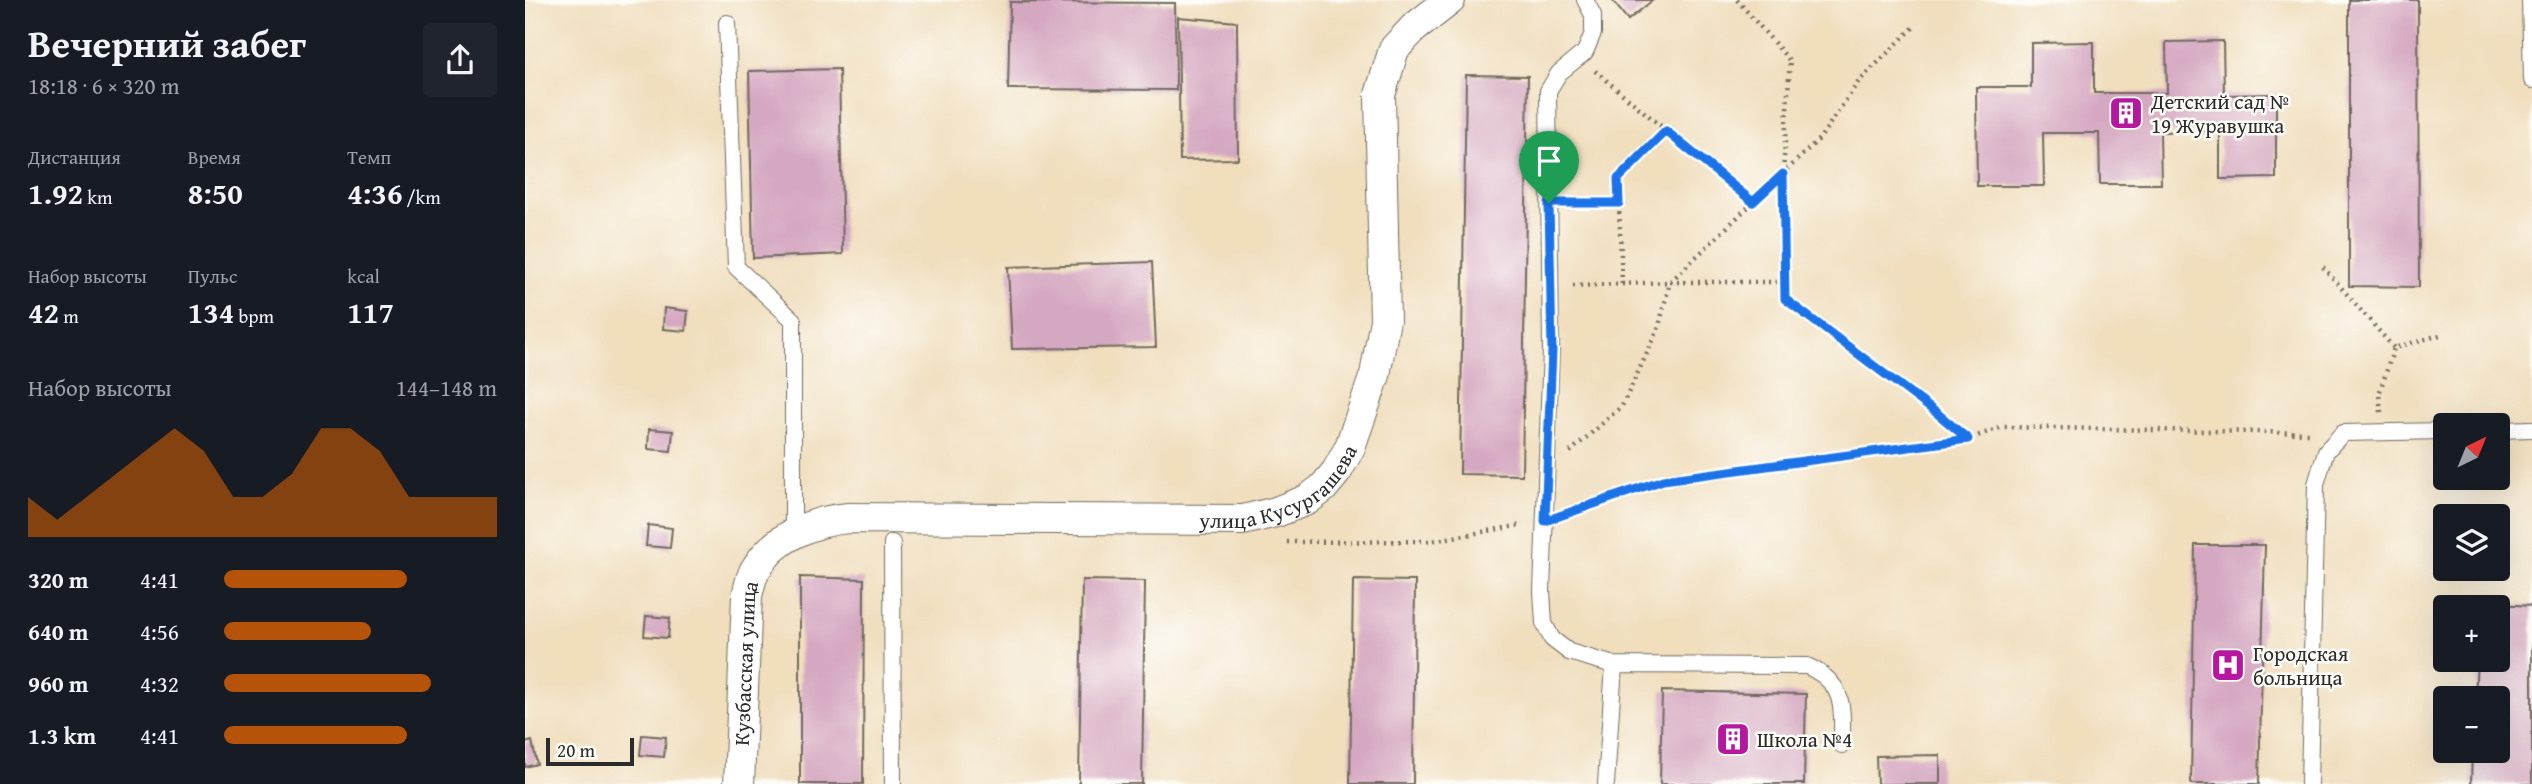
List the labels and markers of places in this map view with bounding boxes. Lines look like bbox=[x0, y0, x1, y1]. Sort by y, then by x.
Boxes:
place label: Детский сад № 19 Журавушка bbox=[2150, 86, 2290, 141]
building icon: Детский сад № 19 Журавушка bbox=[2107, 94, 2145, 132]
pin bbox=[1519, 131, 1579, 203]
place label: Городская больница bbox=[2253, 638, 2349, 693]
hospital icon: Городская больница bbox=[2209, 646, 2247, 684]
building icon: Школа №4 bbox=[1714, 720, 1752, 758]
place label: Школа №4 bbox=[1757, 724, 1852, 755]

